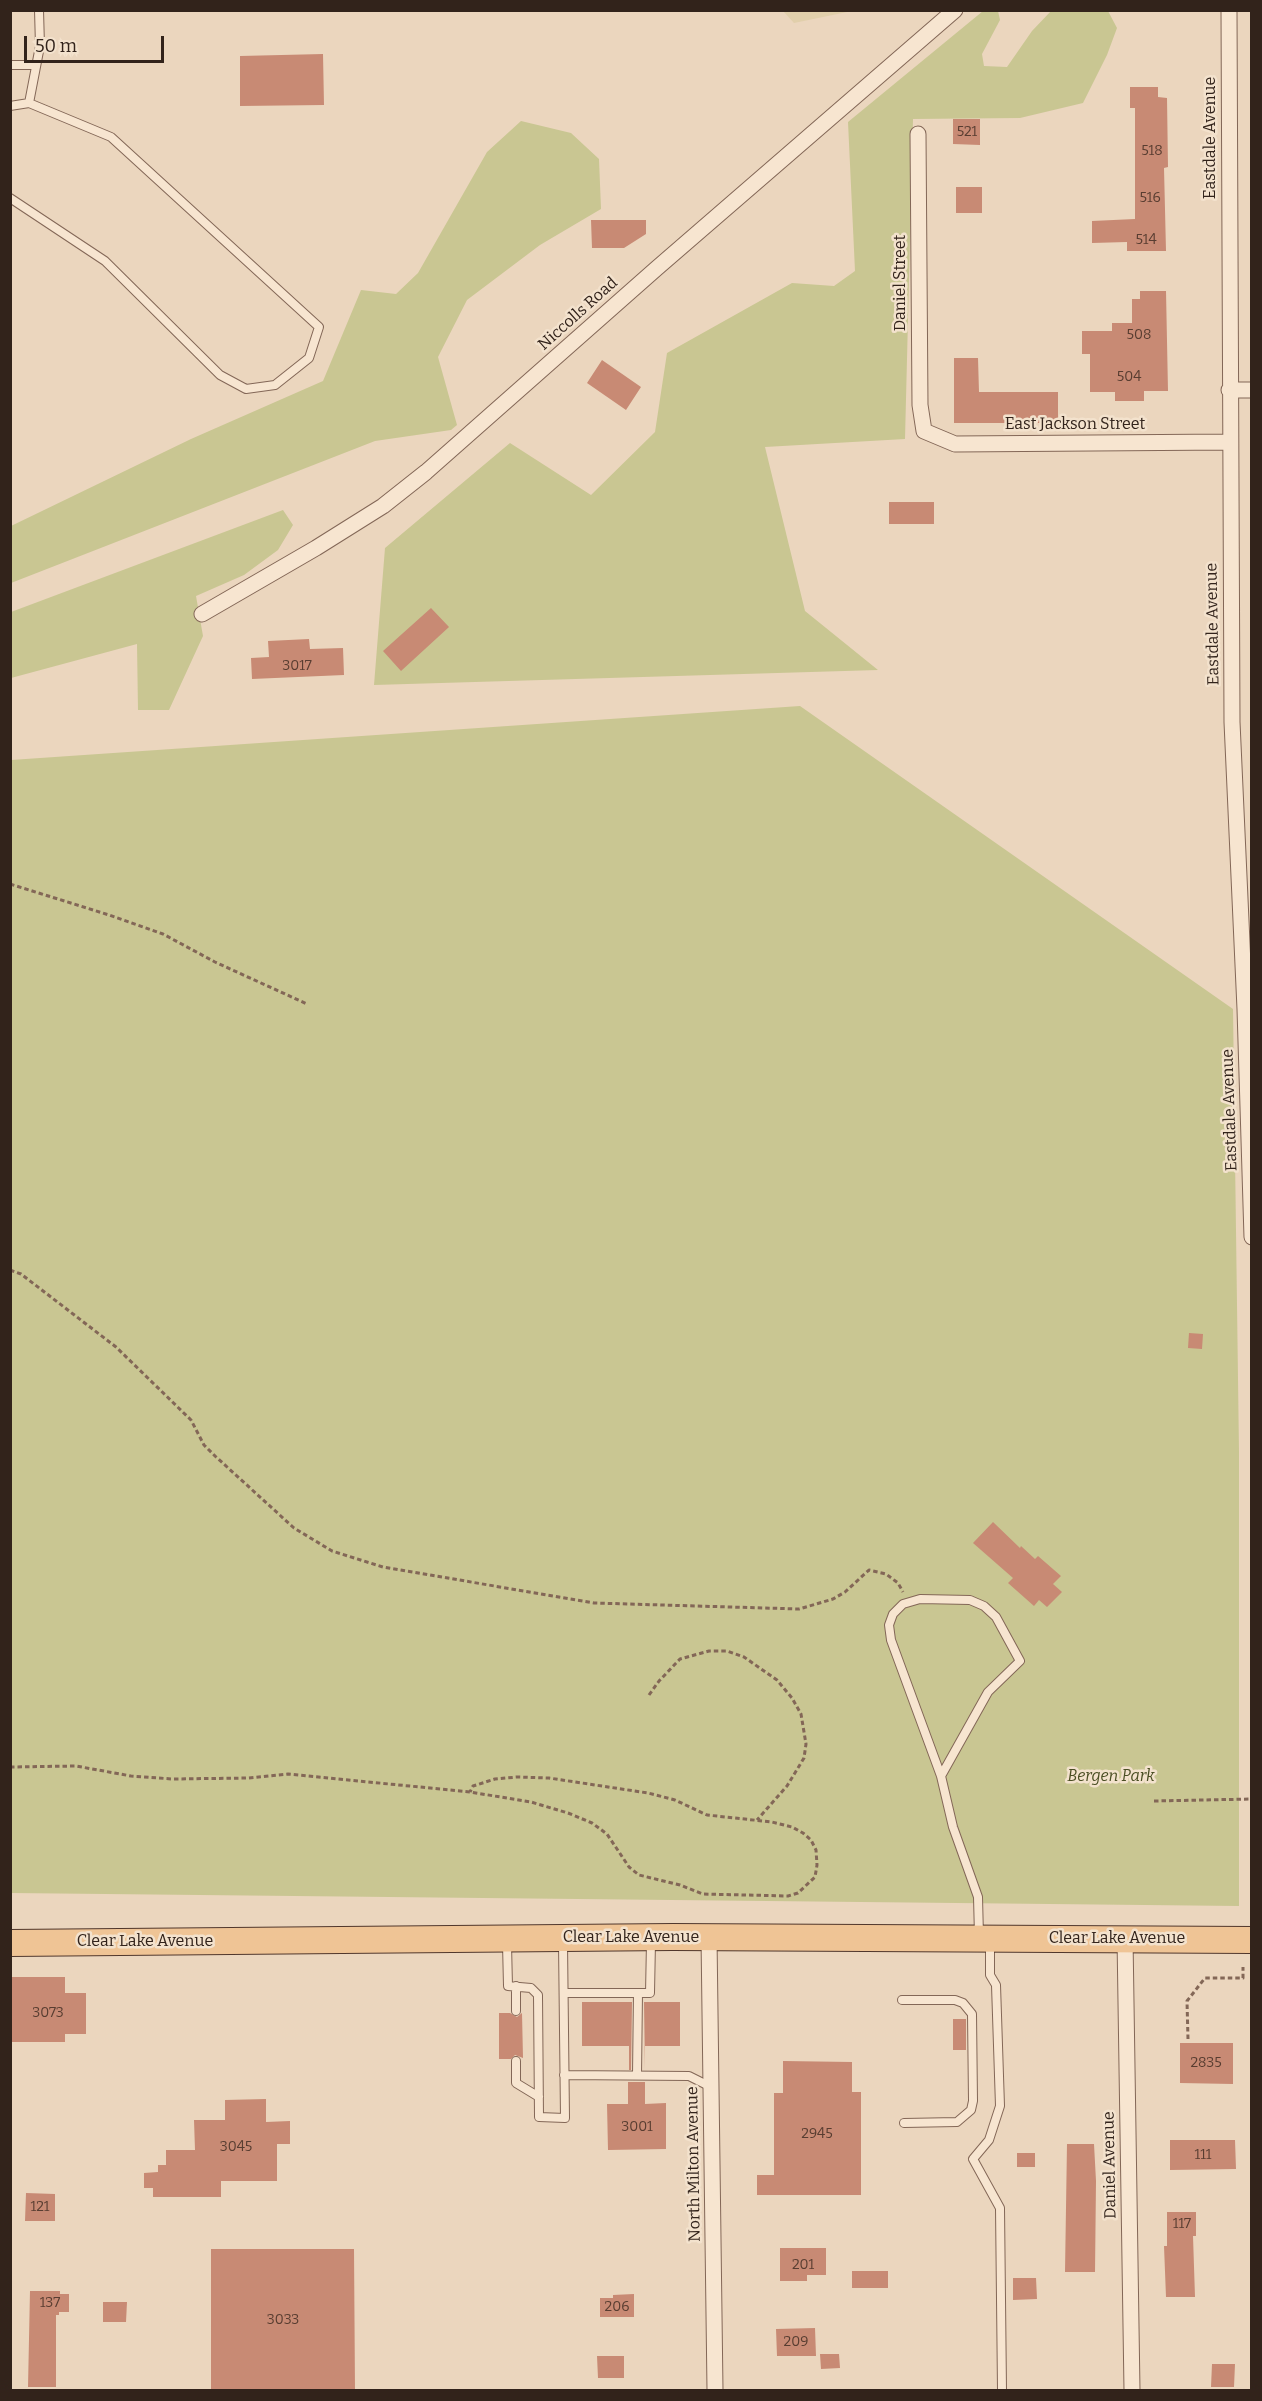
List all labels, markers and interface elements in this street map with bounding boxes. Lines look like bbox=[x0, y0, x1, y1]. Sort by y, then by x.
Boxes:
scale bar bbox=[27, 24, 166, 62]
text: 50 m bbox=[35, 35, 77, 57]
street label: Eastdale Avenue bbox=[1201, 77, 1221, 199]
house number: 521 bbox=[957, 124, 977, 140]
house number: 518 bbox=[1141, 143, 1163, 159]
house number: 516 bbox=[1139, 190, 1161, 206]
house number: 514 bbox=[1135, 232, 1157, 248]
street label: Daniel Street bbox=[891, 235, 911, 331]
street label: Niccolls Road bbox=[534, 273, 622, 355]
house number: 508 bbox=[1127, 327, 1151, 343]
house number: 504 bbox=[1117, 369, 1141, 385]
street label: East Jackson Street bbox=[1005, 415, 1145, 435]
street label: Eastdale Avenue bbox=[1202, 563, 1224, 685]
house number: 3017 bbox=[282, 658, 312, 674]
street label: Eastdale Avenue bbox=[1218, 1048, 1242, 1172]
park label: Bergen Park bbox=[1067, 1767, 1155, 1787]
street label: Clear Lake Avenue bbox=[563, 1928, 699, 1948]
street label: Clear Lake Avenue bbox=[1049, 1929, 1185, 1949]
street label: Clear Lake Avenue bbox=[77, 1932, 213, 1952]
house number: 3073 bbox=[32, 2005, 64, 2021]
house number: 2835 bbox=[1190, 2055, 1222, 2071]
street label: North Milton Avenue bbox=[683, 2086, 705, 2242]
street label: Daniel Avenue bbox=[1099, 2111, 1121, 2219]
house number: 3001 bbox=[621, 2119, 653, 2135]
house number: 2945 bbox=[801, 2126, 833, 2142]
house number: 3045 bbox=[220, 2139, 252, 2155]
house number: 111 bbox=[1194, 2147, 1212, 2163]
house number: 121 bbox=[31, 2199, 49, 2215]
house number: 117 bbox=[1173, 2216, 1191, 2232]
house number: 201 bbox=[792, 2257, 814, 2273]
house number: 137 bbox=[40, 2295, 60, 2311]
house number: 206 bbox=[605, 2299, 629, 2315]
house number: 3033 bbox=[267, 2312, 299, 2328]
house number: 209 bbox=[784, 2334, 808, 2350]

